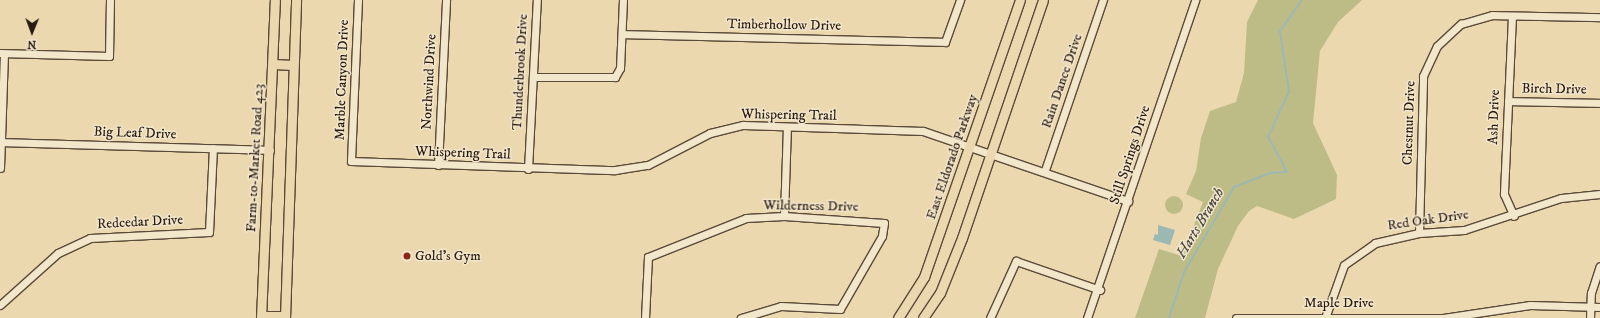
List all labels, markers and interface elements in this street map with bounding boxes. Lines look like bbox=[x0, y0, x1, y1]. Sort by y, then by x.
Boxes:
north arrow bbox=[12, 12, 52, 52]
street label: Thunderbrook Drive bbox=[509, 13, 531, 131]
street label: Timberhollow Drive bbox=[727, 16, 841, 34]
street label: Marble Canyon Drive bbox=[331, 19, 353, 141]
street label: Rain Dance Drive bbox=[1038, 32, 1086, 130]
street label: Northwind Drive bbox=[418, 34, 440, 130]
text: N bbox=[27, 37, 36, 51]
street label: Birch Drive bbox=[1521, 80, 1587, 98]
street label: Chestnut Drive bbox=[1399, 81, 1419, 165]
street label: Farm-to-Market Road 423 bbox=[243, 83, 267, 233]
street label: Ash Drive bbox=[1485, 89, 1503, 145]
street label: East Eldorado Parkway bbox=[923, 92, 981, 222]
street label: Still Springs Drive bbox=[1106, 103, 1154, 207]
street label: Whispering Trail bbox=[741, 106, 837, 124]
street label: Big Leaf Drive bbox=[93, 123, 177, 143]
street label: Whispering Trail bbox=[415, 143, 511, 163]
water label: Harts Branch bbox=[1172, 185, 1228, 261]
street label: Wilderness Drive bbox=[763, 197, 859, 215]
street label: Red Oak Drive bbox=[1386, 206, 1470, 234]
street label: Redcedar Drive bbox=[97, 211, 183, 233]
place label: Gold's Gym bbox=[415, 248, 481, 264]
marker: Gold's Gym bbox=[402, 251, 412, 261]
street label: Maple Drive bbox=[1304, 295, 1374, 311]

